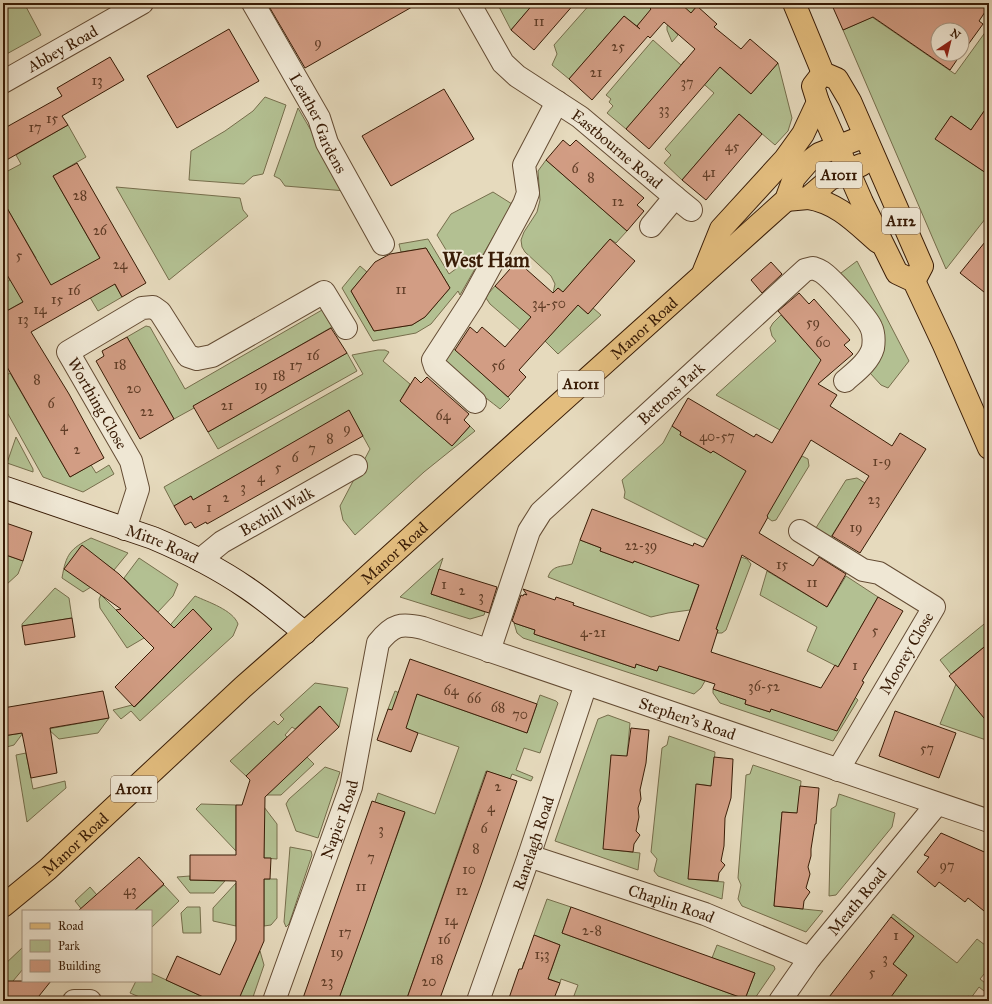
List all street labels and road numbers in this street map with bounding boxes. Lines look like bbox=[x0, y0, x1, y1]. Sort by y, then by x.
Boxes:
street label: Abbey Road bbox=[23, 21, 101, 77]
street label: Leather Gardens bbox=[285, 70, 351, 177]
street label: Eastbourne Road bbox=[568, 105, 666, 192]
road number: A1011 bbox=[816, 162, 862, 188]
road number: A112 bbox=[882, 208, 920, 234]
street label: Manor Road bbox=[607, 293, 681, 363]
street label: Worthing Close bbox=[63, 354, 132, 453]
street label: Bettons Park bbox=[634, 358, 709, 429]
road number: A1011 bbox=[558, 371, 604, 397]
street label: Bexhill Walk bbox=[236, 483, 318, 540]
street label: Manor Road bbox=[357, 518, 432, 588]
street label: Mitre Road bbox=[124, 521, 201, 568]
street label: Moorey Close bbox=[875, 608, 938, 698]
street label: Stephen's Road bbox=[636, 693, 738, 744]
road number: A1011 bbox=[111, 776, 157, 802]
street label: Napier Road bbox=[317, 779, 362, 862]
street label: Ranelagh Road bbox=[509, 794, 558, 893]
street label: Manor Road bbox=[38, 809, 112, 880]
street label: Meath Road bbox=[824, 864, 891, 939]
street label: Chaplin Road bbox=[626, 880, 717, 927]

